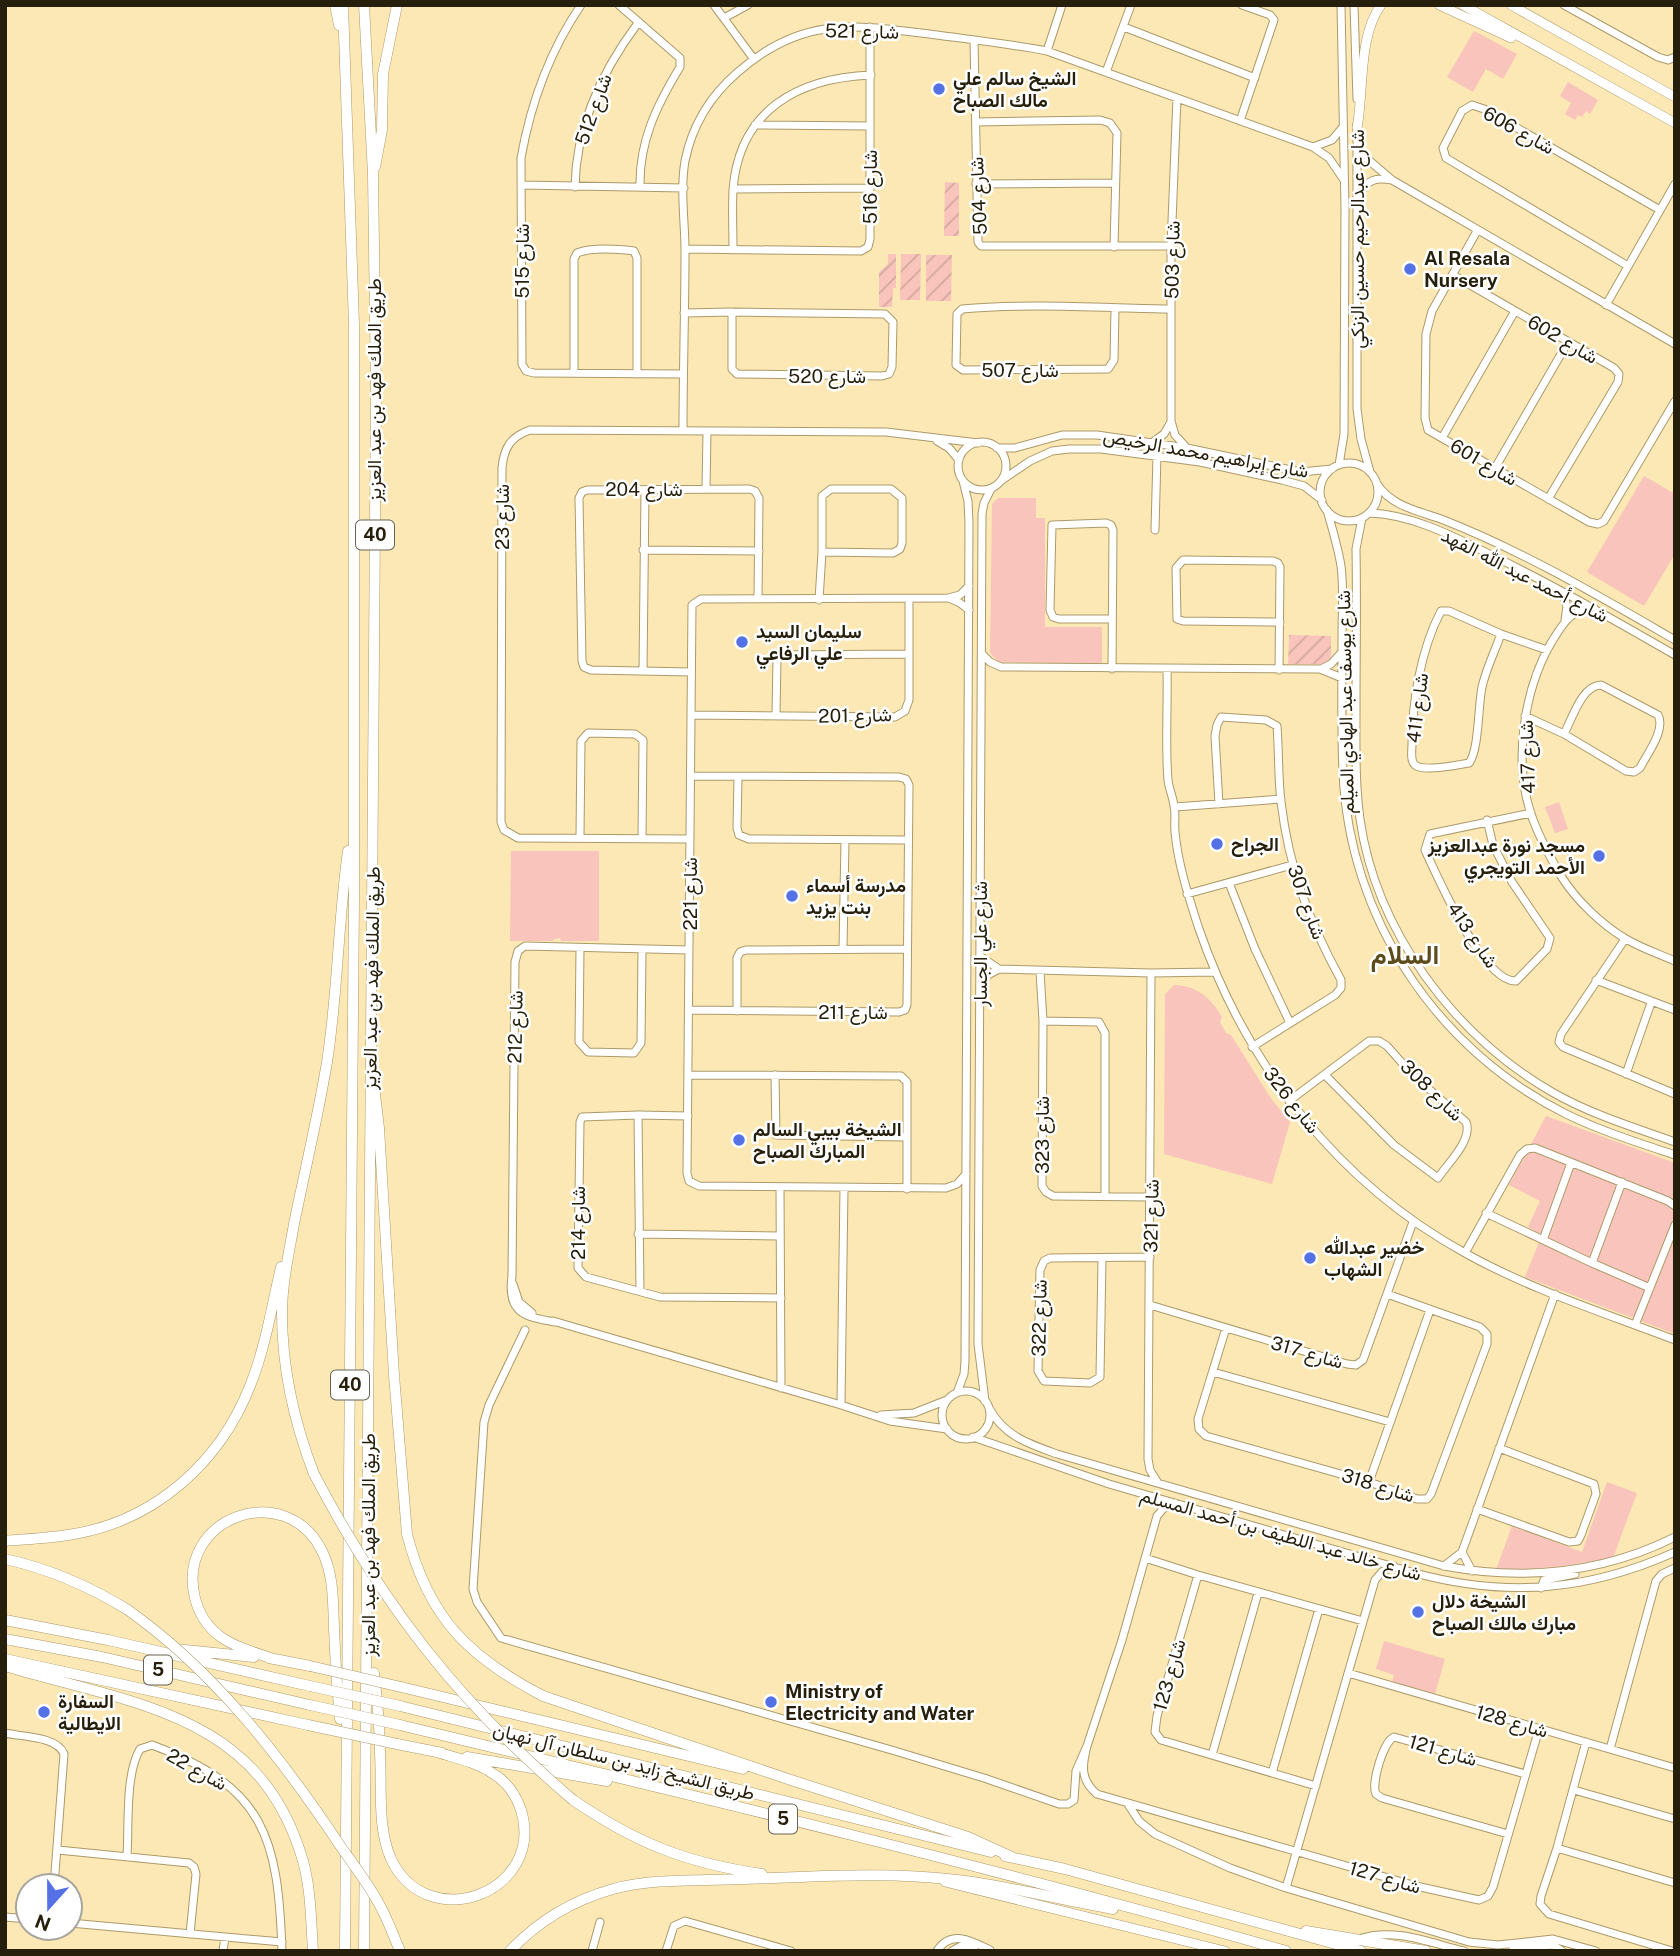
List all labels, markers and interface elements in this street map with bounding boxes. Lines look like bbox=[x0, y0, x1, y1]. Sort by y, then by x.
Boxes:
street label: شارع 521 bbox=[825, 19, 899, 45]
place label: الشيخ سالم علي مالك الصباح bbox=[953, 67, 1076, 113]
street label: شارع 512 bbox=[570, 70, 618, 148]
marker: الشيخ سالم علي مالك الصباح bbox=[931, 81, 947, 97]
street label: شارع 606 bbox=[1479, 101, 1558, 160]
street label: شارع عبدالرحيم حسين الزنكي bbox=[1346, 129, 1373, 349]
street label: شارع 516 bbox=[859, 150, 883, 224]
street label: شارع 504 bbox=[965, 156, 993, 236]
street label: شارع 503 bbox=[1160, 221, 1186, 299]
street label: شارع 515 bbox=[511, 224, 535, 298]
place label: Al Resala Nursery bbox=[1424, 247, 1510, 291]
marker: Al Resala Nursery bbox=[1402, 261, 1418, 277]
street label: طريق الملك فهد بن عبد العزيز bbox=[363, 278, 386, 503]
street label: شارع 602 bbox=[1523, 310, 1602, 370]
street label: شارع 507 bbox=[981, 359, 1059, 383]
street label: شارع 520 bbox=[788, 365, 866, 389]
street label: شارع إبراهيم محمد الرخيص bbox=[1101, 424, 1310, 484]
street label: شارع 601 bbox=[1445, 434, 1522, 492]
street label: شارع 204 bbox=[605, 478, 683, 502]
street label: شارع 23 bbox=[491, 484, 515, 550]
road number: 40 bbox=[356, 520, 394, 550]
street label: شارع أحمد عبد الله الفهد bbox=[1437, 523, 1612, 628]
street label: شارع يوسف عبد الهادي الميلم bbox=[1332, 590, 1363, 814]
place label: سليمان السيد علي الرفاعي bbox=[756, 620, 862, 670]
marker: سليمان السيد علي الرفاعي bbox=[734, 634, 750, 650]
street label: شارع 411 bbox=[1402, 672, 1434, 744]
street label: شارع 201 bbox=[818, 703, 892, 729]
street label: شارع 417 bbox=[1515, 720, 1541, 794]
place label: الجراح bbox=[1231, 833, 1279, 857]
place label: مسجد نورة عبدالعزيز الأحمد التويجري bbox=[1427, 834, 1585, 884]
marker: الجراح bbox=[1209, 836, 1225, 852]
marker: مسجد نورة عبدالعزيز الأحمد التويجري bbox=[1591, 848, 1607, 864]
street label: شارع 221 bbox=[679, 857, 703, 931]
street label: شارع 307 bbox=[1282, 862, 1331, 943]
street label: طريق الملك فهد بن عبد العزيز bbox=[358, 866, 385, 1091]
place label: مدرسة أسماء بنت يزيد bbox=[806, 874, 906, 920]
street label: شارع علي الجسار bbox=[969, 881, 996, 1008]
marker: مدرسة أسماء بنت يزيد bbox=[784, 888, 800, 904]
street label: شارع 413 bbox=[1441, 898, 1503, 973]
district label: السلام bbox=[1371, 939, 1439, 972]
street label: شارع 212 bbox=[503, 990, 529, 1064]
street label: شارع 211 bbox=[818, 1001, 888, 1025]
street label: شارع 308 bbox=[1395, 1055, 1468, 1127]
street label: شارع 326 bbox=[1258, 1063, 1325, 1139]
street label: شارع 323 bbox=[1031, 1096, 1055, 1174]
place label: الشيخة بيبي السالم المبارك الصباح bbox=[753, 1118, 902, 1164]
marker: الشيخة بيبي السالم المبارك الصباح bbox=[731, 1132, 747, 1148]
street label: شارع 321 bbox=[1139, 1179, 1165, 1253]
street label: شارع 214 bbox=[567, 1186, 591, 1260]
place label: خضير عبدالله الشهاب bbox=[1324, 1236, 1425, 1281]
marker: خضير عبدالله الشهاب bbox=[1302, 1250, 1318, 1266]
street label: شارع 322 bbox=[1027, 1279, 1053, 1357]
street label: شارع 317 bbox=[1268, 1331, 1346, 1375]
road number: 40 bbox=[331, 1370, 369, 1400]
street label: طريق الملك فهد بن عبد العزيز bbox=[357, 1433, 380, 1658]
street label: شارع 318 bbox=[1338, 1464, 1417, 1508]
street label: شارع خالد عبد اللطيف بن أحمد المسلم bbox=[1137, 1483, 1424, 1587]
place label: الشيخة دلال مبارك مالك الصباح bbox=[1432, 1590, 1576, 1636]
marker: الشيخة دلال مبارك مالك الصباح bbox=[1410, 1604, 1426, 1620]
street label: شارع 123 bbox=[1148, 1636, 1192, 1714]
road number: 5 bbox=[144, 1656, 172, 1685]
place label: Ministry of Electricity and Water bbox=[785, 1680, 975, 1724]
place label: السفارة الايطالية bbox=[58, 1690, 121, 1735]
marker: Ministry of Electricity and Water bbox=[763, 1694, 779, 1710]
street label: شارع 128 bbox=[1473, 1700, 1551, 1744]
marker: السفارة الايطالية bbox=[36, 1704, 52, 1720]
street label: طريق الشيخ زايد بن سلطان آل نهيان bbox=[490, 1718, 757, 1807]
street label: شارع 121 bbox=[1406, 1730, 1480, 1772]
street label: شارع 22 bbox=[162, 1744, 231, 1796]
road number: 5 bbox=[769, 1804, 797, 1833]
street label: شارع 127 bbox=[1346, 1856, 1423, 1900]
north arrow bbox=[14, 1872, 84, 1942]
text: N bbox=[32, 1910, 54, 1936]

